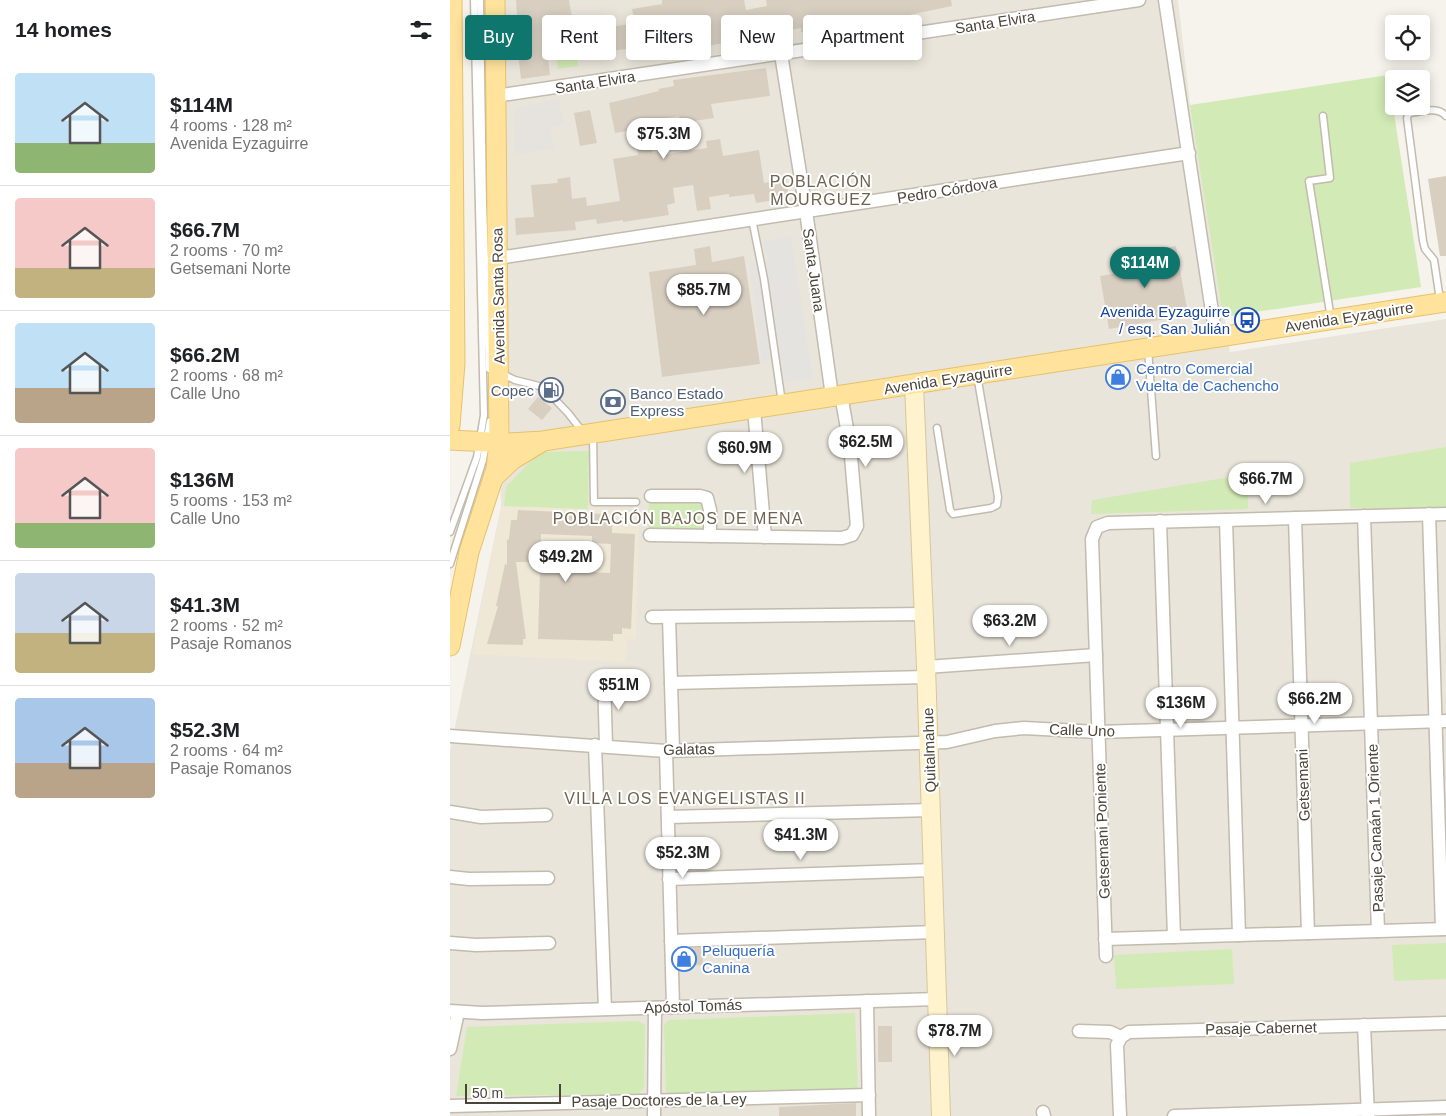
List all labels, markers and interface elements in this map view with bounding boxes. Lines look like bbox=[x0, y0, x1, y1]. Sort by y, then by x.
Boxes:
street label: Santa Elvira bbox=[954, 7, 1037, 37]
chip: Buy bbox=[465, 15, 532, 60]
chip: Rent bbox=[542, 15, 616, 60]
chip: Filters bbox=[626, 15, 711, 60]
chip: New bbox=[721, 15, 793, 60]
chip: Apartment bbox=[803, 15, 922, 60]
map controls bbox=[1385, 15, 1430, 115]
button: locate bbox=[1385, 15, 1430, 60]
icon: filters bbox=[407, 16, 435, 44]
text: 14 homes bbox=[15, 18, 112, 41]
street label: Santa Elvira bbox=[554, 67, 637, 97]
button: layers bbox=[1385, 70, 1430, 115]
icon: home bbox=[55, 93, 115, 153]
text: $114M bbox=[170, 93, 233, 116]
text: 4 rooms · 128 m² bbox=[170, 117, 292, 134]
pin: $75.3M bbox=[623, 118, 705, 160]
text: $75.3M bbox=[637, 125, 691, 142]
text: Avenida Eyzaguirre bbox=[170, 135, 308, 152]
district label: POBLACIÓN MOURGUEZ bbox=[770, 172, 872, 208]
street label: Pedro Córdova bbox=[896, 174, 999, 206]
icon: home bbox=[55, 218, 115, 278]
text: $66.7M bbox=[170, 218, 240, 241]
street label: Avenida Santa Rosa bbox=[488, 227, 508, 364]
street label: Santa Juana bbox=[800, 227, 828, 314]
text: 2 rooms · 70 m² bbox=[170, 242, 283, 259]
pin: $114M bbox=[1110, 246, 1180, 289]
text: $114M bbox=[1121, 254, 1169, 271]
text: Getsemani Norte bbox=[170, 260, 291, 277]
pin: $85.7M bbox=[663, 274, 745, 316]
text: $85.7M bbox=[677, 281, 731, 298]
street label: Avenida Eyzaguirre bbox=[1284, 298, 1414, 336]
place label: Avenida Eyzaguirre / esq. San Julián bbox=[1100, 303, 1230, 337]
bus stop icon: Avenida Eyzaguirre / esq. San Julián bbox=[1234, 307, 1260, 333]
icon: home bbox=[55, 343, 115, 403]
text: $66.2M bbox=[170, 343, 240, 366]
street label: Avenida Eyzaguirre bbox=[883, 360, 1013, 398]
place label: Centro Comercial Vuelta de Cachencho bbox=[1136, 360, 1279, 394]
shop icon: Centro Comercial Vuelta de Cachencho bbox=[1105, 364, 1131, 390]
text: 2 rooms · 68 m² bbox=[170, 367, 283, 384]
fuel station icon: Copec bbox=[538, 377, 564, 403]
place label: Copec bbox=[491, 382, 535, 399]
text: Calle Uno bbox=[170, 385, 240, 402]
place label: Banco Estado Express bbox=[630, 385, 723, 419]
bank icon: Banco Estado Express bbox=[600, 389, 626, 415]
pin: $62.5M bbox=[825, 426, 907, 468]
pin: $60.9M bbox=[704, 432, 786, 474]
text: $62.5M bbox=[839, 433, 893, 450]
text: $60.9M bbox=[718, 439, 772, 456]
pin: $66.7M bbox=[1225, 462, 1307, 505]
icon: home bbox=[55, 468, 115, 528]
text: $136M bbox=[170, 468, 234, 491]
text: $66.7M bbox=[1239, 470, 1293, 487]
text: 5 rooms · 153 m² bbox=[170, 492, 292, 509]
district label: POBLACIÓN BAJOS DE MENA bbox=[553, 509, 803, 527]
text: Calle Uno bbox=[170, 510, 240, 527]
pin: $49.2M bbox=[525, 540, 607, 583]
text: $49.2M bbox=[539, 548, 593, 565]
icon: home bbox=[55, 593, 115, 653]
text: $41.3M bbox=[170, 593, 240, 616]
pin: $63.2M bbox=[969, 604, 1051, 647]
text: $63.2M bbox=[983, 612, 1037, 629]
text: 2 rooms · 52 m² bbox=[170, 617, 283, 634]
text: Pasaje Romanos bbox=[170, 635, 292, 652]
pin: $51M bbox=[589, 668, 649, 711]
text: $51M bbox=[599, 676, 639, 693]
pin: $66.2M bbox=[1274, 682, 1356, 725]
pin: $136M bbox=[1146, 686, 1216, 729]
text: $66.2M bbox=[1288, 690, 1342, 707]
text: $136M bbox=[1157, 694, 1205, 711]
street label: Quitalmahue bbox=[919, 707, 939, 793]
icon: home bbox=[55, 718, 115, 778]
text: $52.3M bbox=[170, 718, 240, 741]
street label: Calle Uno bbox=[1049, 720, 1115, 740]
street label: Galatas bbox=[663, 740, 715, 758]
text: 2 rooms · 64 m² bbox=[170, 742, 283, 759]
street label: Pasaje Canaán 1 Oriente bbox=[1364, 744, 1386, 912]
street label: Getsemani bbox=[1293, 748, 1313, 822]
text: Pasaje Romanos bbox=[170, 760, 292, 777]
street label: Getsemani Poniente bbox=[1091, 763, 1113, 899]
district label: VILLA LOS EVANGELISTAS II bbox=[564, 790, 806, 807]
pin: $41.3M bbox=[760, 818, 842, 861]
text: $41.3M bbox=[774, 826, 828, 843]
pin: $52.3M bbox=[642, 836, 724, 879]
text: $52.3M bbox=[656, 844, 710, 861]
place label: Peluquería Canina bbox=[702, 942, 775, 976]
shop icon: Peluquería Canina bbox=[671, 946, 697, 972]
street label: Apóstol Tomás bbox=[644, 996, 742, 1016]
pin: $78.7M bbox=[914, 1014, 996, 1057]
street label: Pasaje Cabernet bbox=[1205, 1019, 1318, 1037]
text: $78.7M bbox=[928, 1022, 982, 1039]
scale bar bbox=[465, 1081, 561, 1104]
text: 50 m bbox=[472, 1085, 503, 1101]
street label: Pasaje Doctores de la Ley bbox=[571, 1090, 747, 1110]

